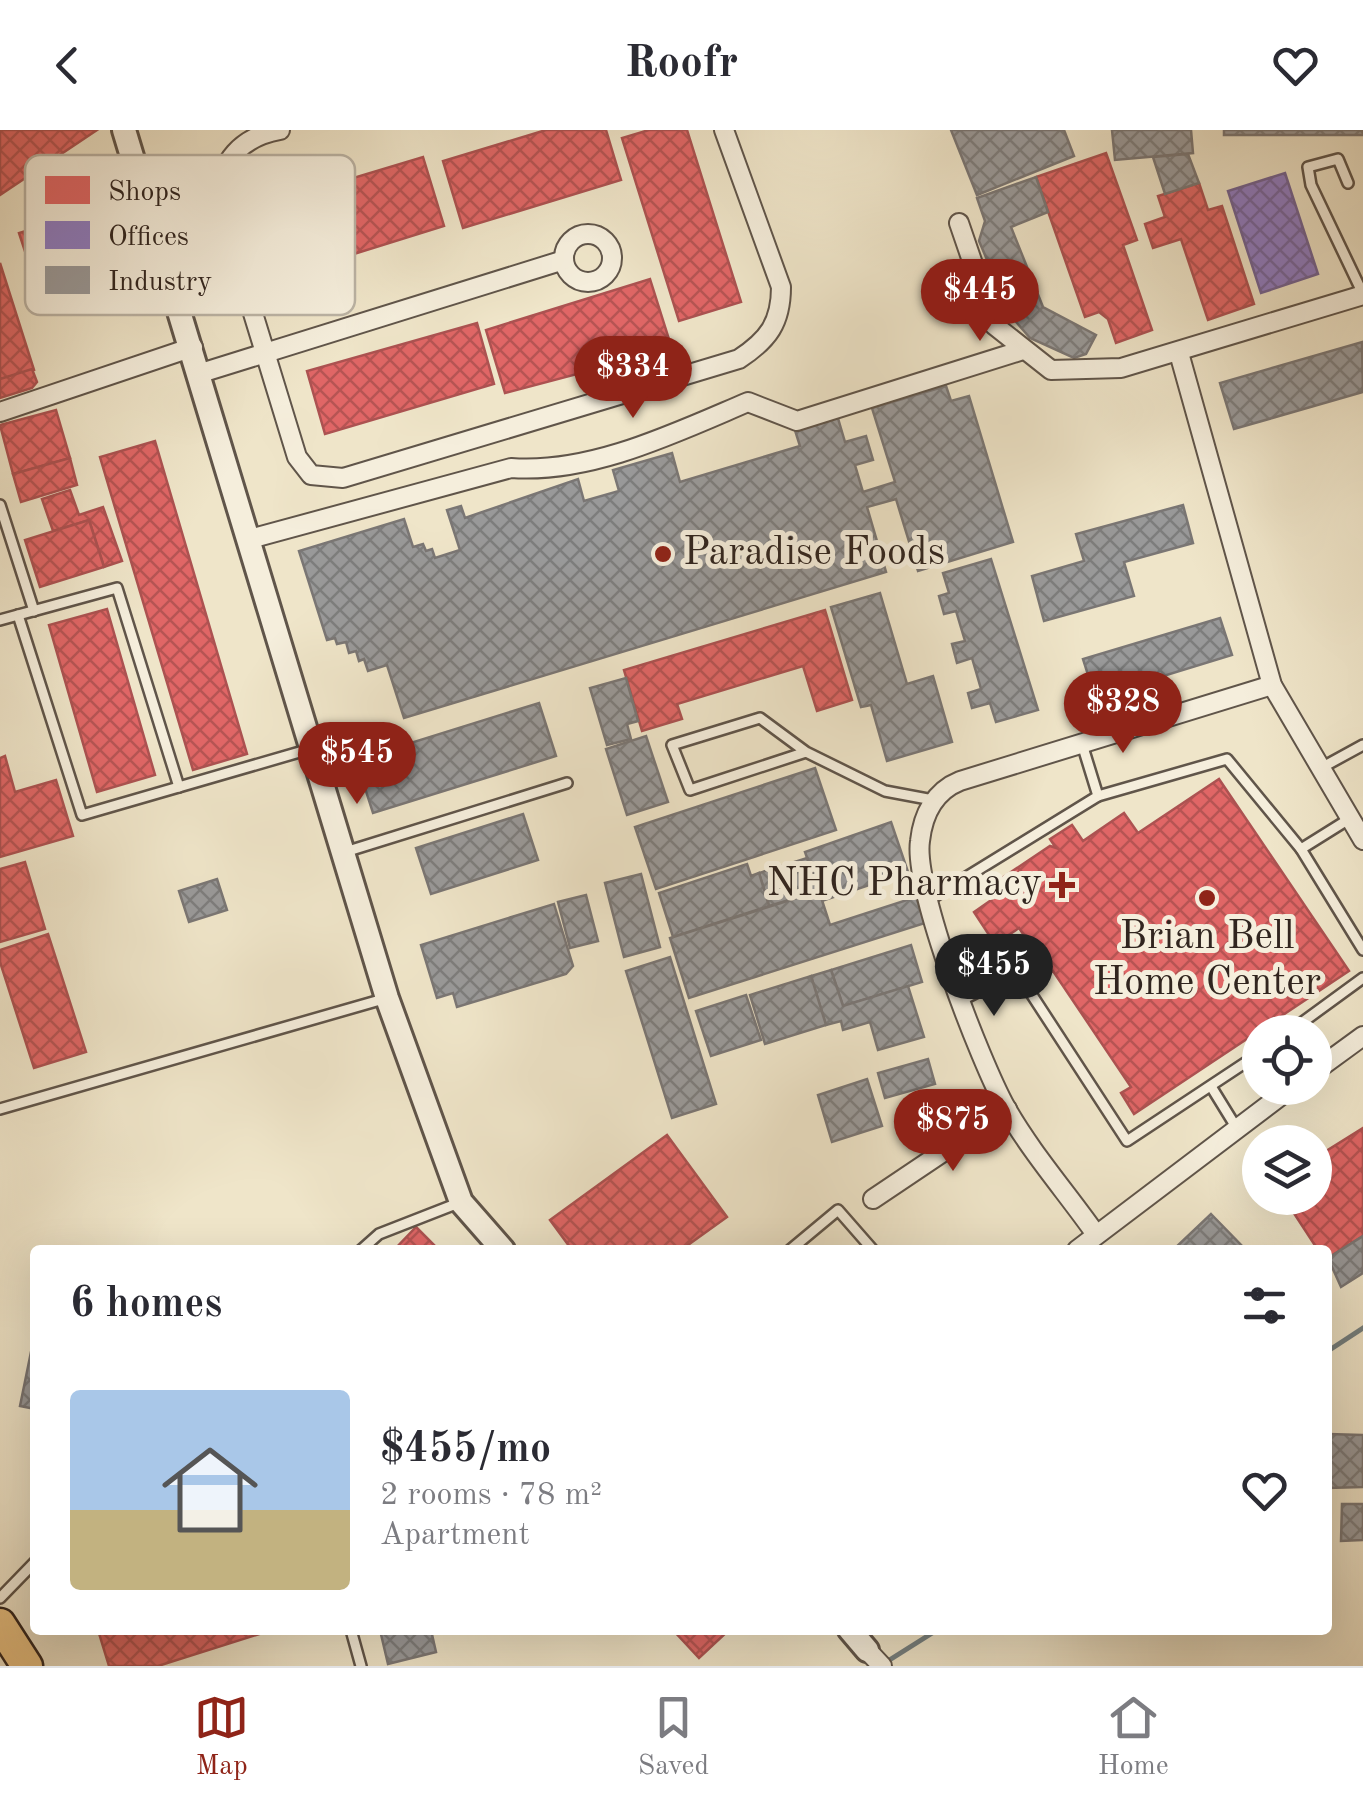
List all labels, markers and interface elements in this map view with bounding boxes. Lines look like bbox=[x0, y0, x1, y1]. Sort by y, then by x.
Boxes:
icon: back bbox=[40, 38, 95, 93]
icon: heart bbox=[1268, 38, 1323, 93]
text: Roofr bbox=[625, 42, 738, 87]
legend bbox=[25, 155, 355, 315]
text: Shops bbox=[108, 179, 181, 207]
text: Offices bbox=[108, 224, 189, 252]
pin: $445 bbox=[921, 259, 1039, 344]
text: Industry bbox=[108, 269, 212, 297]
text: $445 bbox=[943, 275, 1017, 307]
pin: $334 bbox=[574, 336, 692, 421]
text: $334 bbox=[596, 352, 670, 384]
place label: Paradise Foods bbox=[683, 534, 945, 574]
marker: Paradise Foods bbox=[652, 543, 674, 565]
pin: $328 bbox=[1064, 671, 1182, 756]
text: $328 bbox=[1086, 687, 1160, 719]
pin: $545 bbox=[298, 722, 416, 807]
text: $545 bbox=[320, 738, 394, 770]
place label: NHC Pharmacy bbox=[766, 865, 1042, 905]
marker: NHC Pharmacy bbox=[1051, 874, 1073, 896]
marker: Brian Bell Home Center bbox=[1196, 887, 1218, 909]
place label: Brian Bell Home Center bbox=[1093, 918, 1321, 1004]
pin: $455 bbox=[935, 934, 1053, 1019]
text: $455 bbox=[957, 950, 1031, 982]
map controls bbox=[1242, 1015, 1332, 1215]
button: locate bbox=[1242, 1015, 1332, 1105]
pin: $875 bbox=[894, 1089, 1012, 1174]
text: $875 bbox=[916, 1105, 990, 1137]
button: layers bbox=[1242, 1125, 1332, 1215]
icon: filters bbox=[1237, 1278, 1292, 1333]
text: 6 homes bbox=[70, 1284, 222, 1326]
text: $455/mo bbox=[380, 1429, 551, 1471]
icon: home bbox=[150, 1430, 270, 1550]
icon: heart bbox=[1237, 1463, 1292, 1518]
text: 2 rooms · 78 m² bbox=[380, 1480, 602, 1512]
text: Apartment bbox=[380, 1520, 530, 1552]
tab: Map bbox=[194, 1690, 249, 1785]
tab: Saved bbox=[638, 1690, 709, 1785]
tab: Home bbox=[1098, 1690, 1169, 1785]

